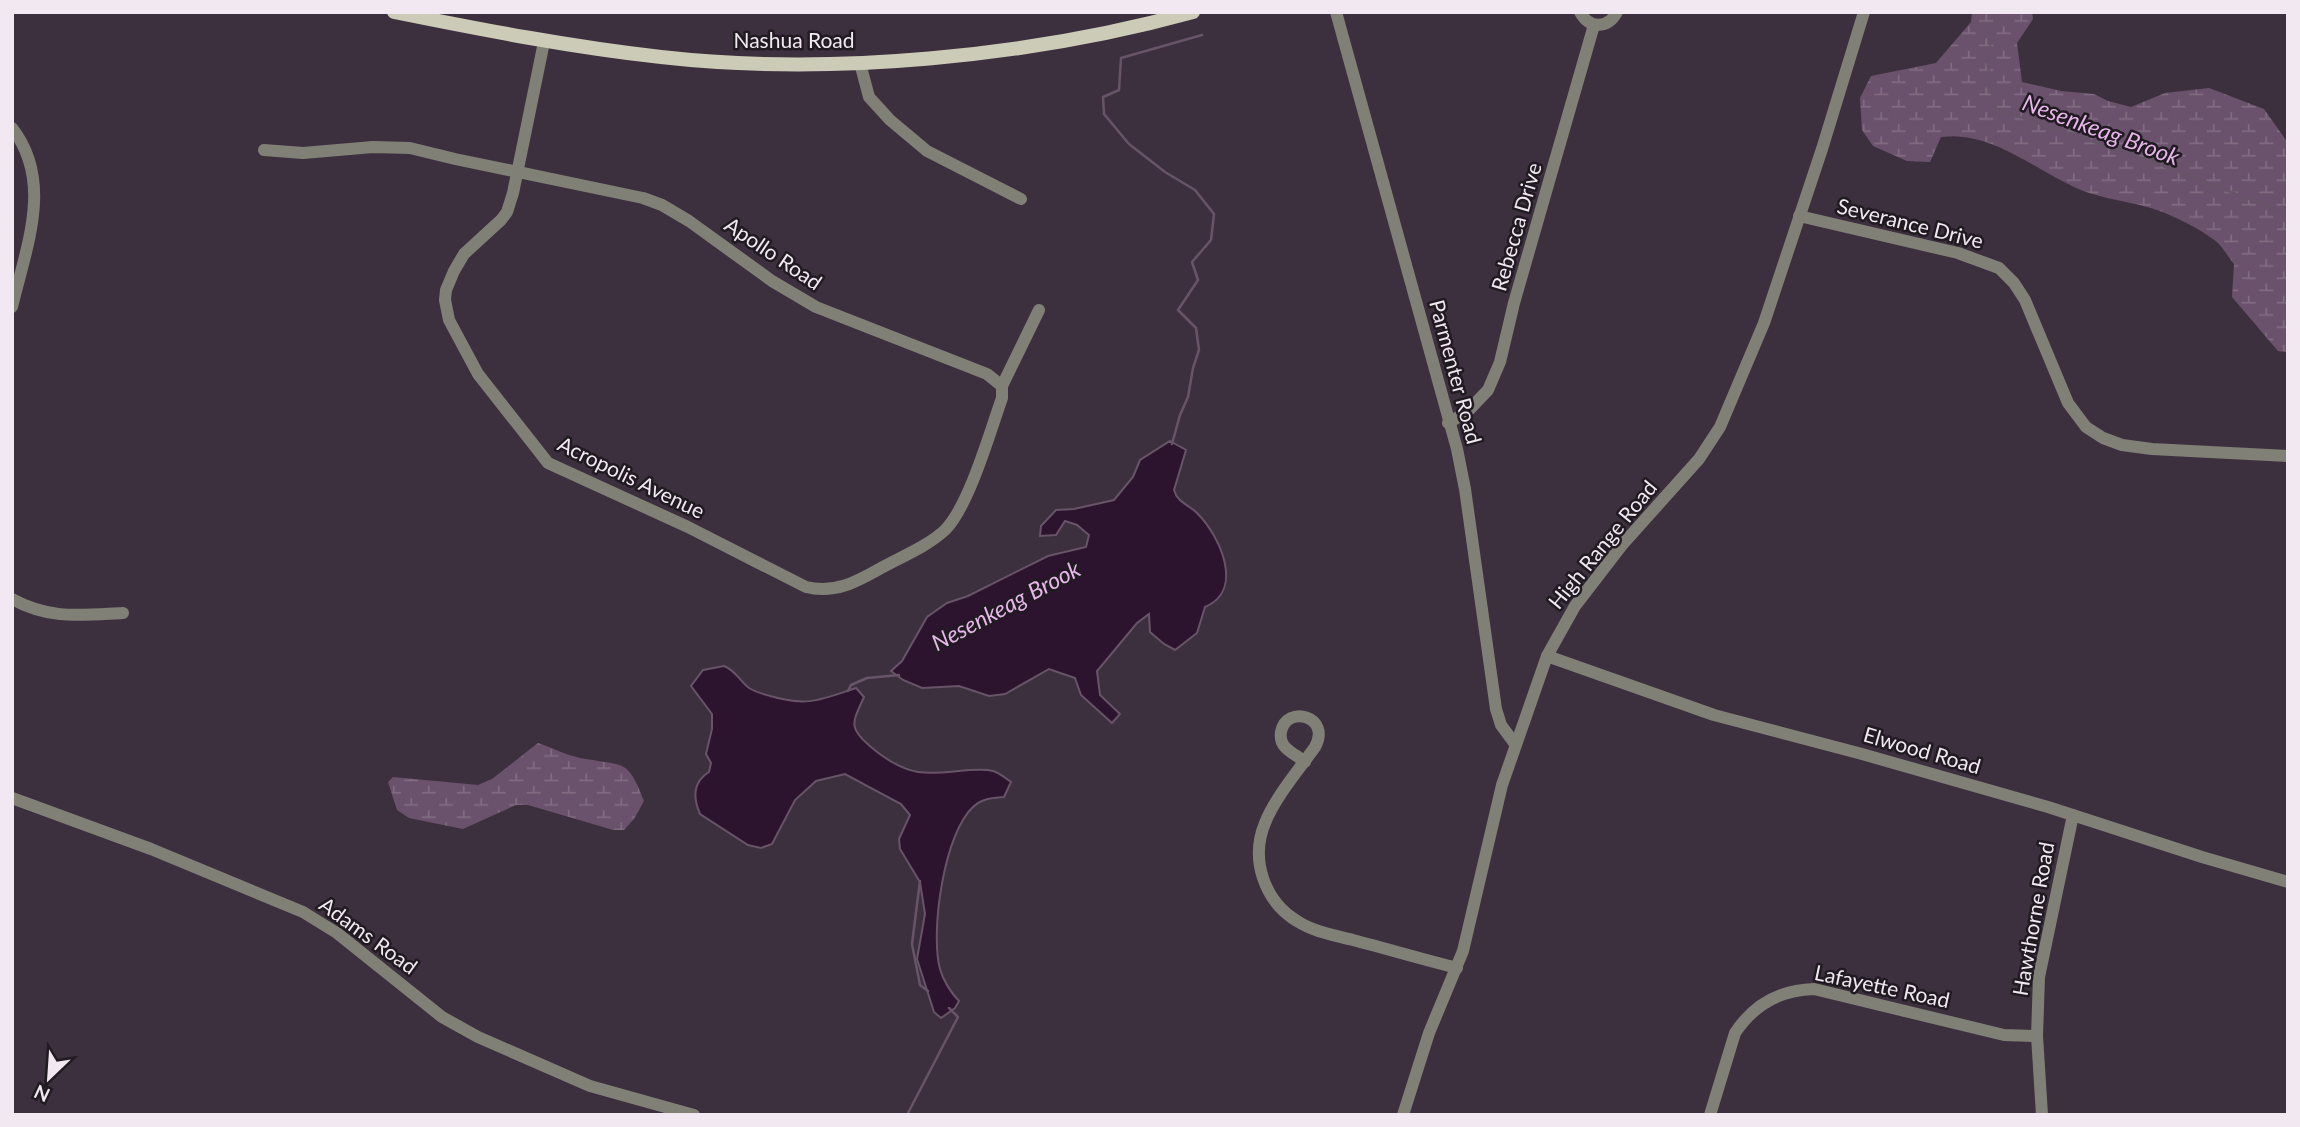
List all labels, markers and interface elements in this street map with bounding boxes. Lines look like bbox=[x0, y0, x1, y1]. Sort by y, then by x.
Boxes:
street label: Nashua Road bbox=[733, 27, 855, 52]
water label: Nesenkeag Brook bbox=[2019, 88, 2185, 171]
street label: Rebecca Drive bbox=[1485, 160, 1546, 294]
street label: Severance Drive bbox=[1835, 192, 1986, 253]
street label: Apollo Road bbox=[721, 211, 827, 294]
street label: Parmenter Road bbox=[1425, 297, 1488, 446]
street label: Acropolis Avenue bbox=[554, 430, 709, 523]
street label: High Range Road bbox=[1542, 475, 1661, 613]
water label: Nesenkeag Brook bbox=[926, 554, 1086, 656]
street label: Elwood Road bbox=[1861, 721, 1984, 778]
street label: Hawthorne Road bbox=[2007, 840, 2058, 998]
street label: Adams Road bbox=[315, 891, 423, 979]
street label: Lafayette Road bbox=[1812, 959, 1952, 1012]
north arrow bbox=[14, 1043, 84, 1113]
text: N bbox=[30, 1080, 53, 1107]

